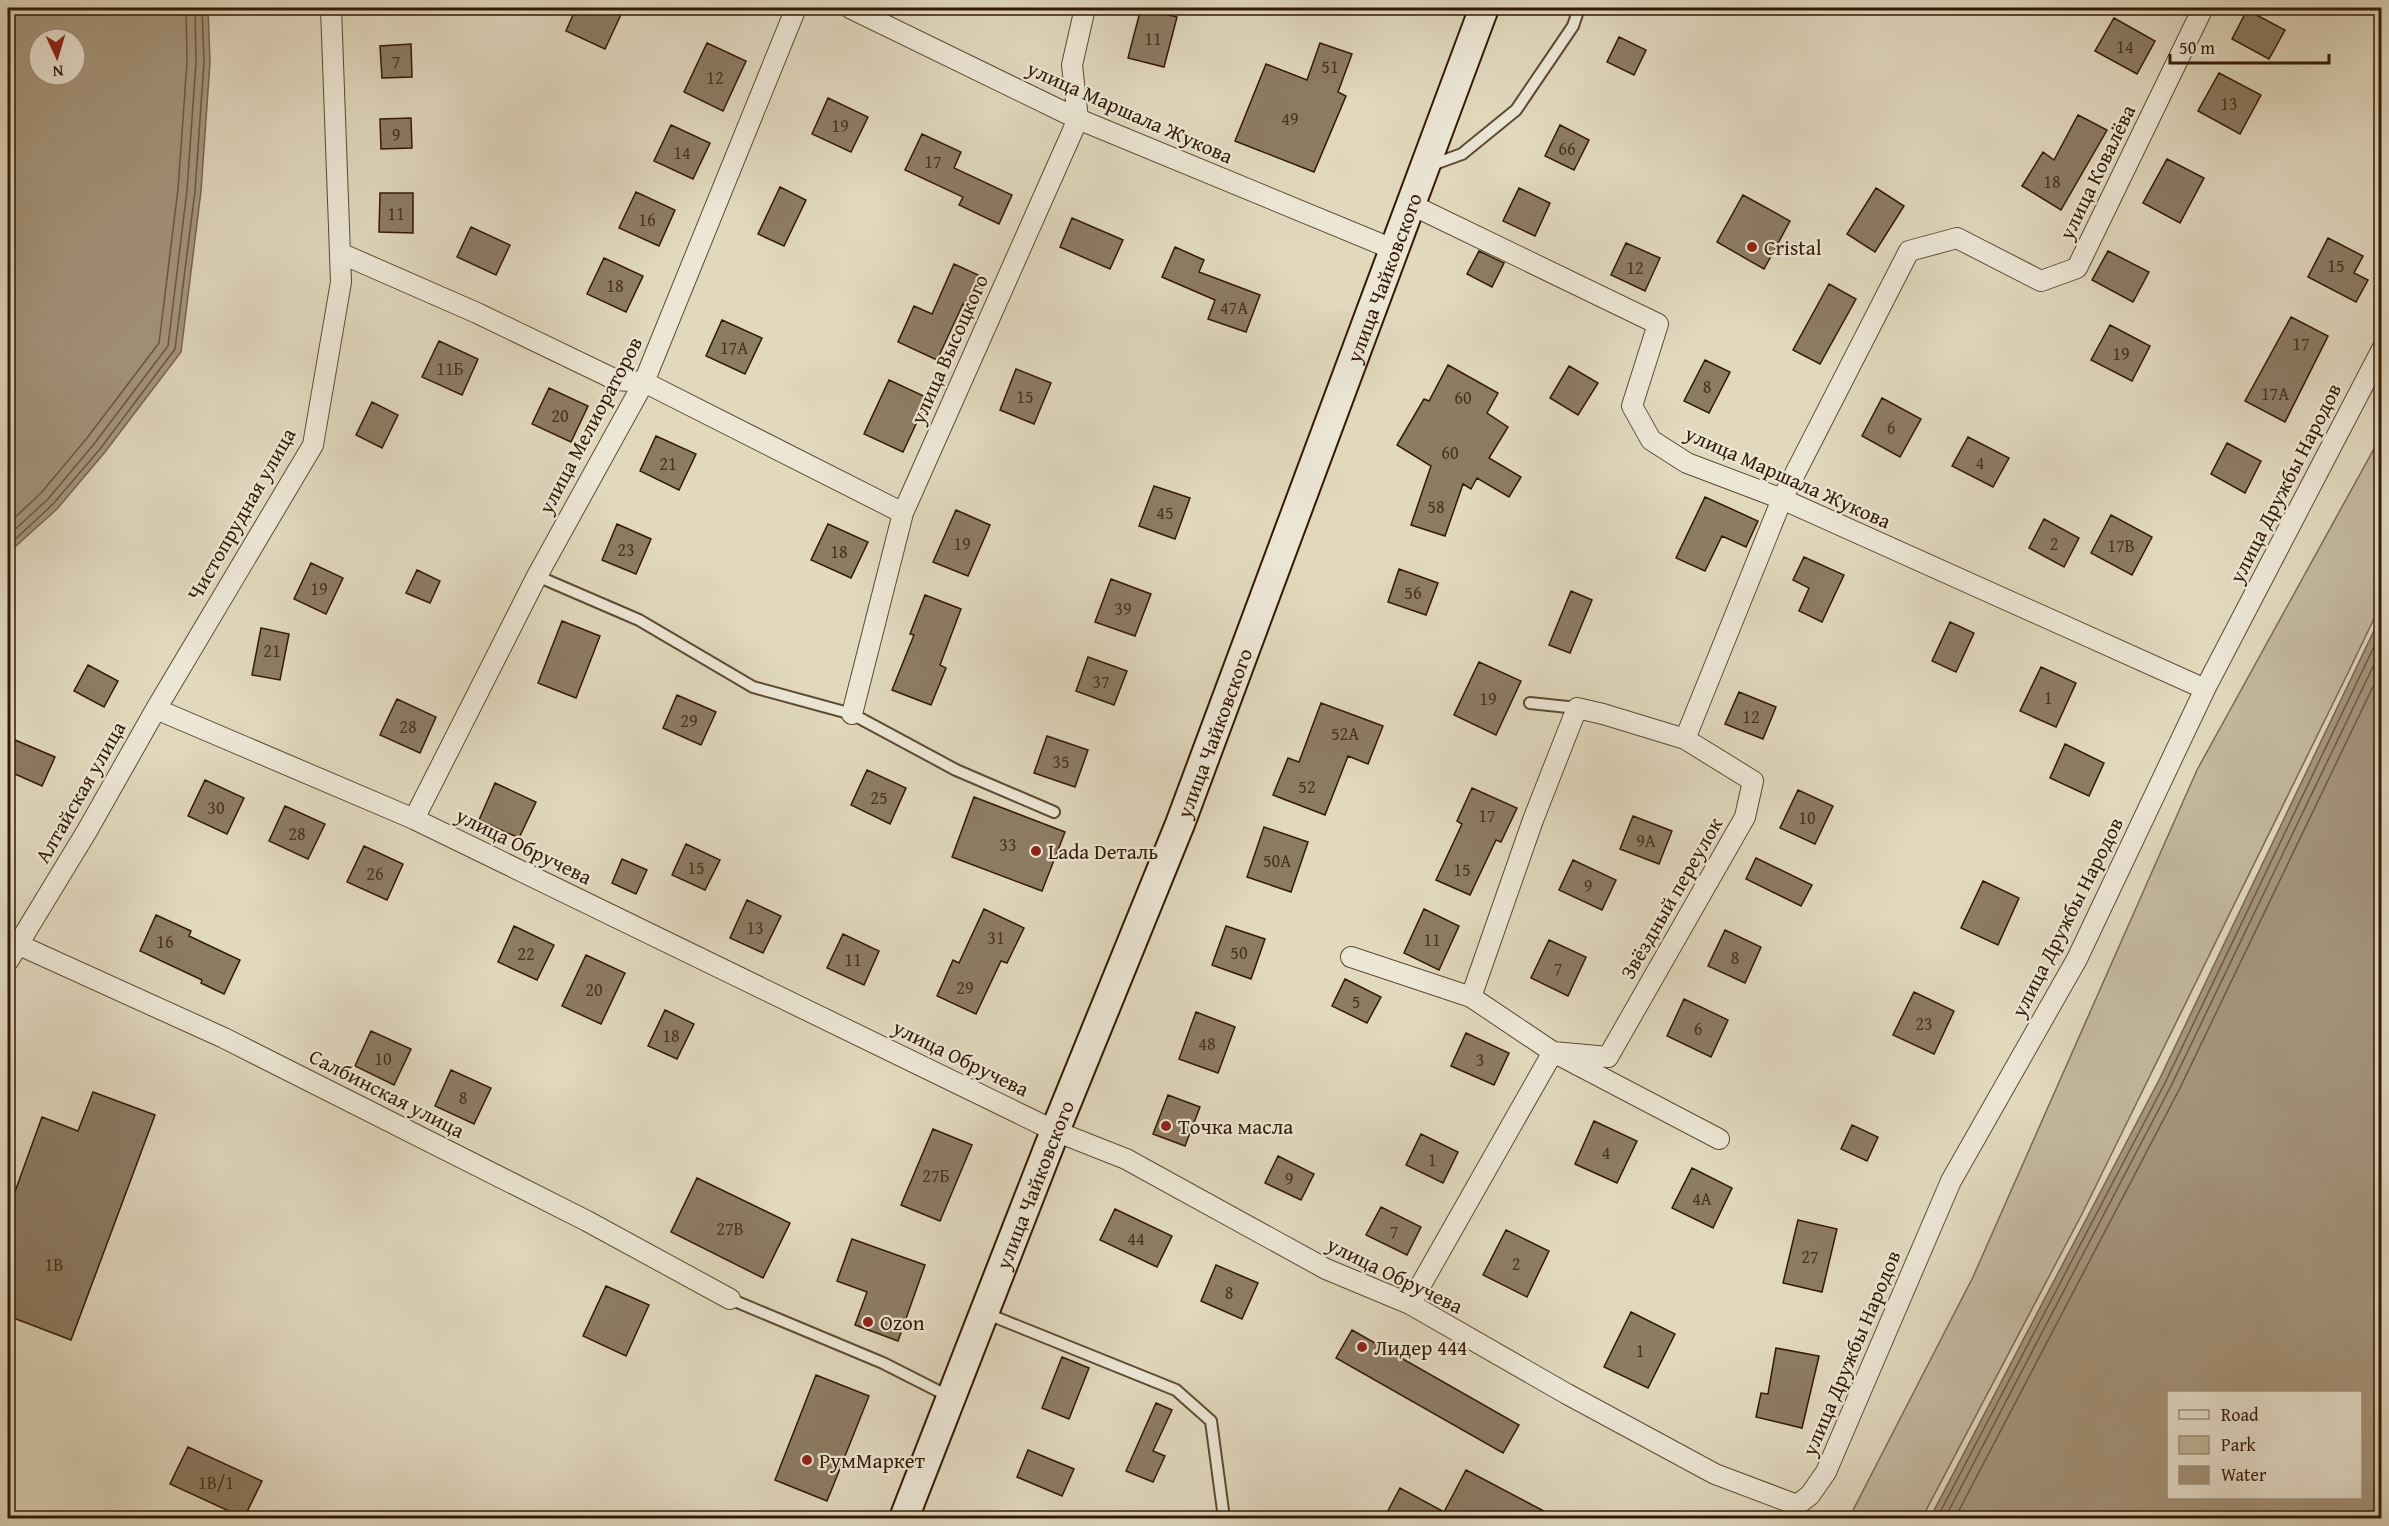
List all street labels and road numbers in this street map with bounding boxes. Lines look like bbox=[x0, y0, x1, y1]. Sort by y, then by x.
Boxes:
street label: улица Маршала Жукова bbox=[1021, 52, 1238, 171]
street label: улица Ковалёва bbox=[2050, 99, 2143, 246]
street label: улица Чайковского bbox=[1337, 188, 1429, 368]
street label: улица Высоцкого bbox=[902, 269, 996, 430]
street label: улица Мелиораторов bbox=[530, 331, 650, 520]
street label: улица Дружбы Народов bbox=[2221, 378, 2349, 589]
street label: улица Маршала Жукова bbox=[1679, 417, 1896, 536]
street label: Чистопрудная улица bbox=[179, 422, 303, 606]
street label: улица Чайковского bbox=[1168, 644, 1260, 823]
street label: Алтайская улица bbox=[27, 715, 133, 869]
street label: улица Обручева bbox=[450, 799, 597, 892]
street label: Звёздный переулок bbox=[1612, 811, 1730, 985]
street label: улица Дружбы Народов bbox=[2003, 812, 2131, 1023]
street label: улица Обручева bbox=[887, 1011, 1034, 1104]
street label: Салбинская улица bbox=[304, 1040, 470, 1146]
street label: улица Чайковского bbox=[987, 1095, 1082, 1275]
street label: улица Обручева bbox=[1321, 1228, 1468, 1321]
street label: улица Дружбы Народов bbox=[1793, 1245, 1908, 1462]

